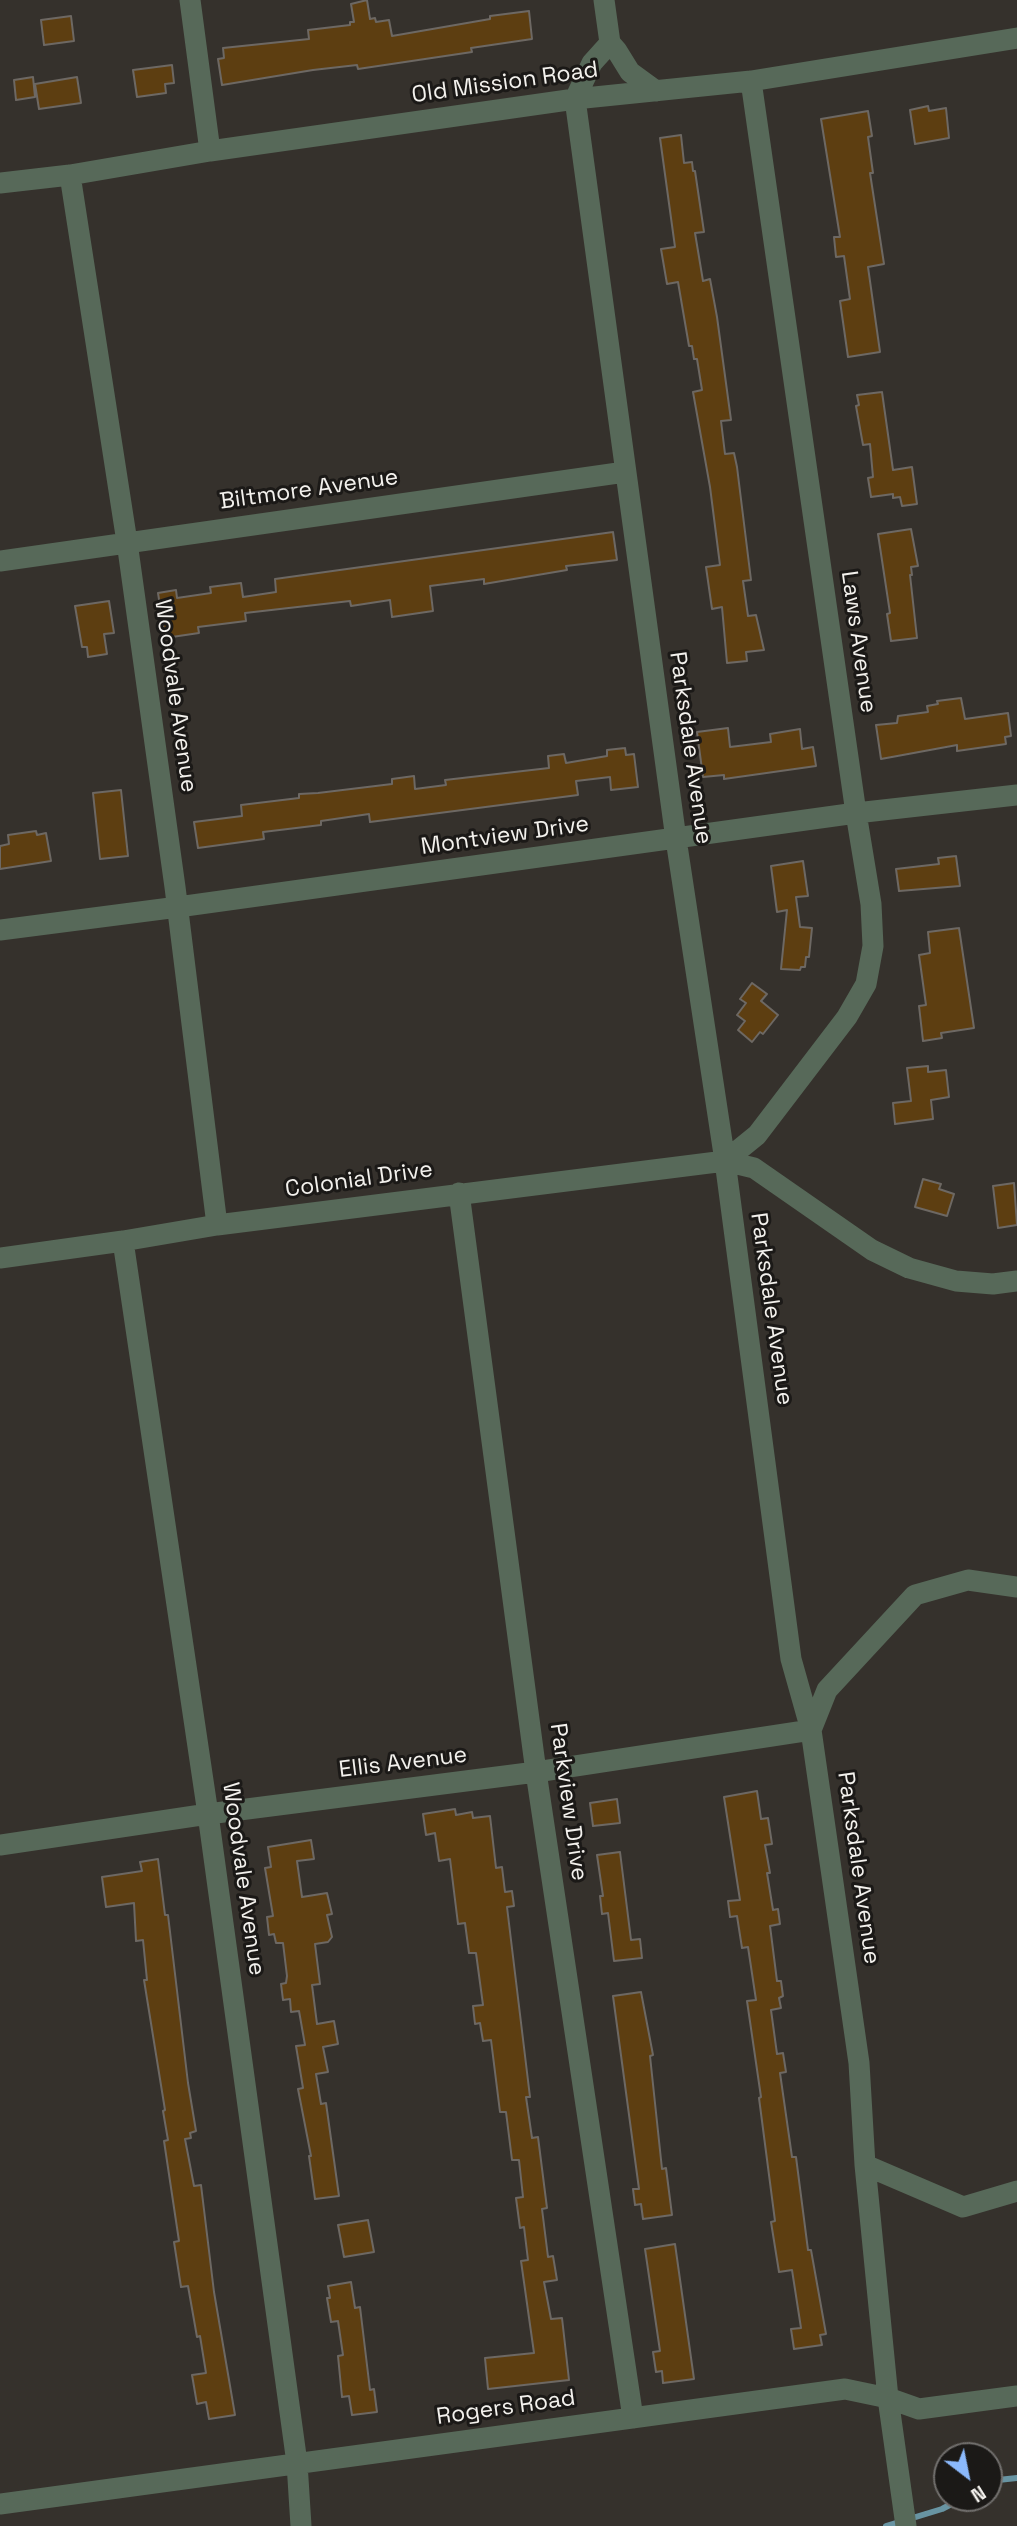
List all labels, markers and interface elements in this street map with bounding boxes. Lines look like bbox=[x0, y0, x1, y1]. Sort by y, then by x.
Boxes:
street label: Old Mission Road bbox=[410, 56, 600, 110]
street label: Biltmore Avenue bbox=[218, 464, 400, 516]
street label: Laws Avenue bbox=[834, 569, 882, 715]
street label: Woodvale Avenue bbox=[148, 598, 202, 794]
street label: Parksdale Avenue bbox=[663, 650, 717, 846]
street label: Montview Drive bbox=[419, 811, 591, 861]
street label: Colonial Drive bbox=[284, 1156, 434, 1204]
street label: Parksdale Avenue bbox=[744, 1211, 798, 1407]
street label: Parkview Drive bbox=[543, 1722, 593, 1882]
street label: Ellis Avenue bbox=[337, 1741, 469, 1785]
street label: Parksdale Avenue bbox=[831, 1770, 885, 1966]
street label: Woodvale Avenue bbox=[216, 1781, 270, 1977]
street label: Rogers Road bbox=[435, 2385, 577, 2431]
north arrow bbox=[933, 2442, 1003, 2512]
text: N bbox=[966, 2480, 990, 2508]

